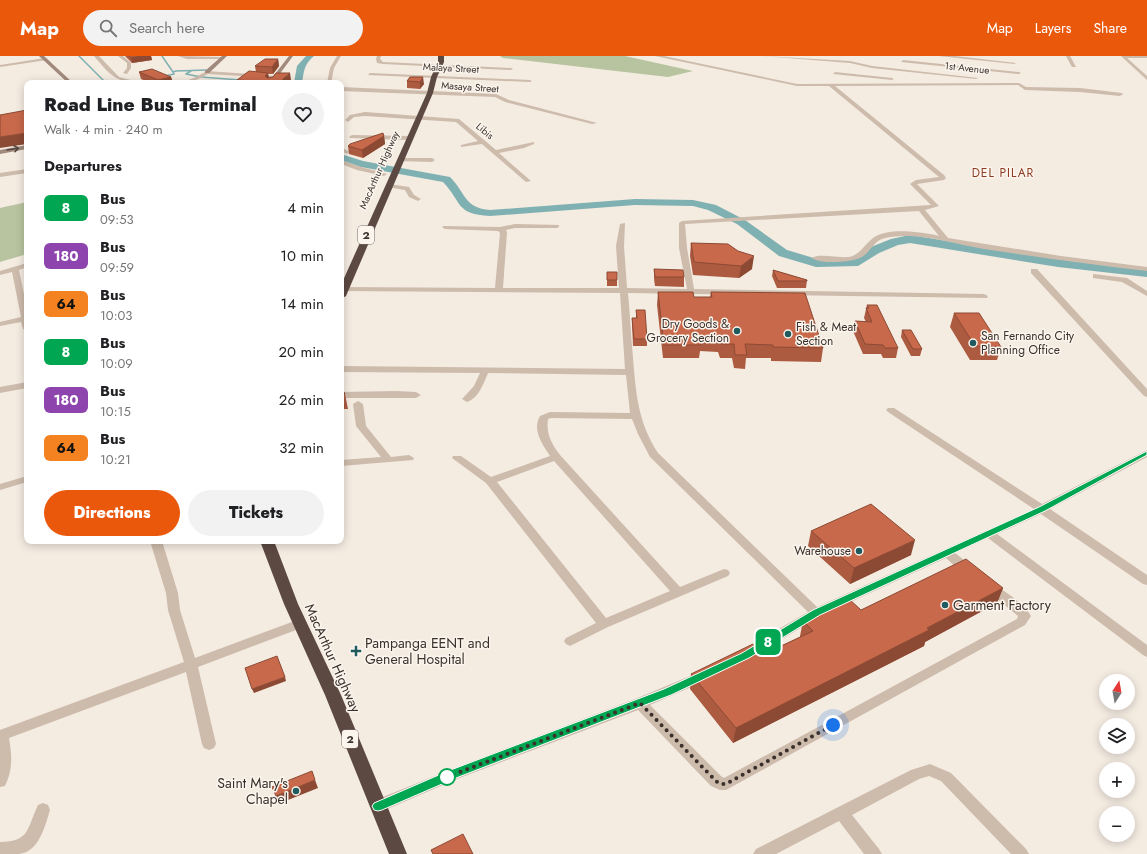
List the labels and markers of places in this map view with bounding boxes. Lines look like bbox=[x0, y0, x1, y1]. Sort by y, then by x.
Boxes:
place label: Dry Goods & Grocery Section bbox=[647, 315, 729, 347]
place label: Fish & Meat Section bbox=[796, 318, 856, 350]
marker: Dry Goods & Grocery Section bbox=[732, 326, 742, 336]
place label: San Fernando City Planning Office bbox=[981, 327, 1075, 359]
marker: Fish & Meat Section bbox=[783, 329, 793, 339]
marker: San Fernando City Planning Office bbox=[968, 338, 978, 348]
place label: Warehouse bbox=[794, 542, 851, 560]
marker: Warehouse bbox=[854, 546, 864, 556]
place label: Garment Factory bbox=[953, 595, 1052, 615]
marker: Garment Factory bbox=[940, 600, 950, 610]
place label: Pampanga EENT and General Hospital bbox=[365, 633, 490, 669]
marker: Pampanga EENT and General Hospital bbox=[350, 645, 362, 657]
unlabelled marker bbox=[438, 768, 456, 786]
place label: Saint Mary's Chapel bbox=[217, 773, 288, 809]
marker: Saint Mary's Chapel bbox=[291, 786, 301, 796]

